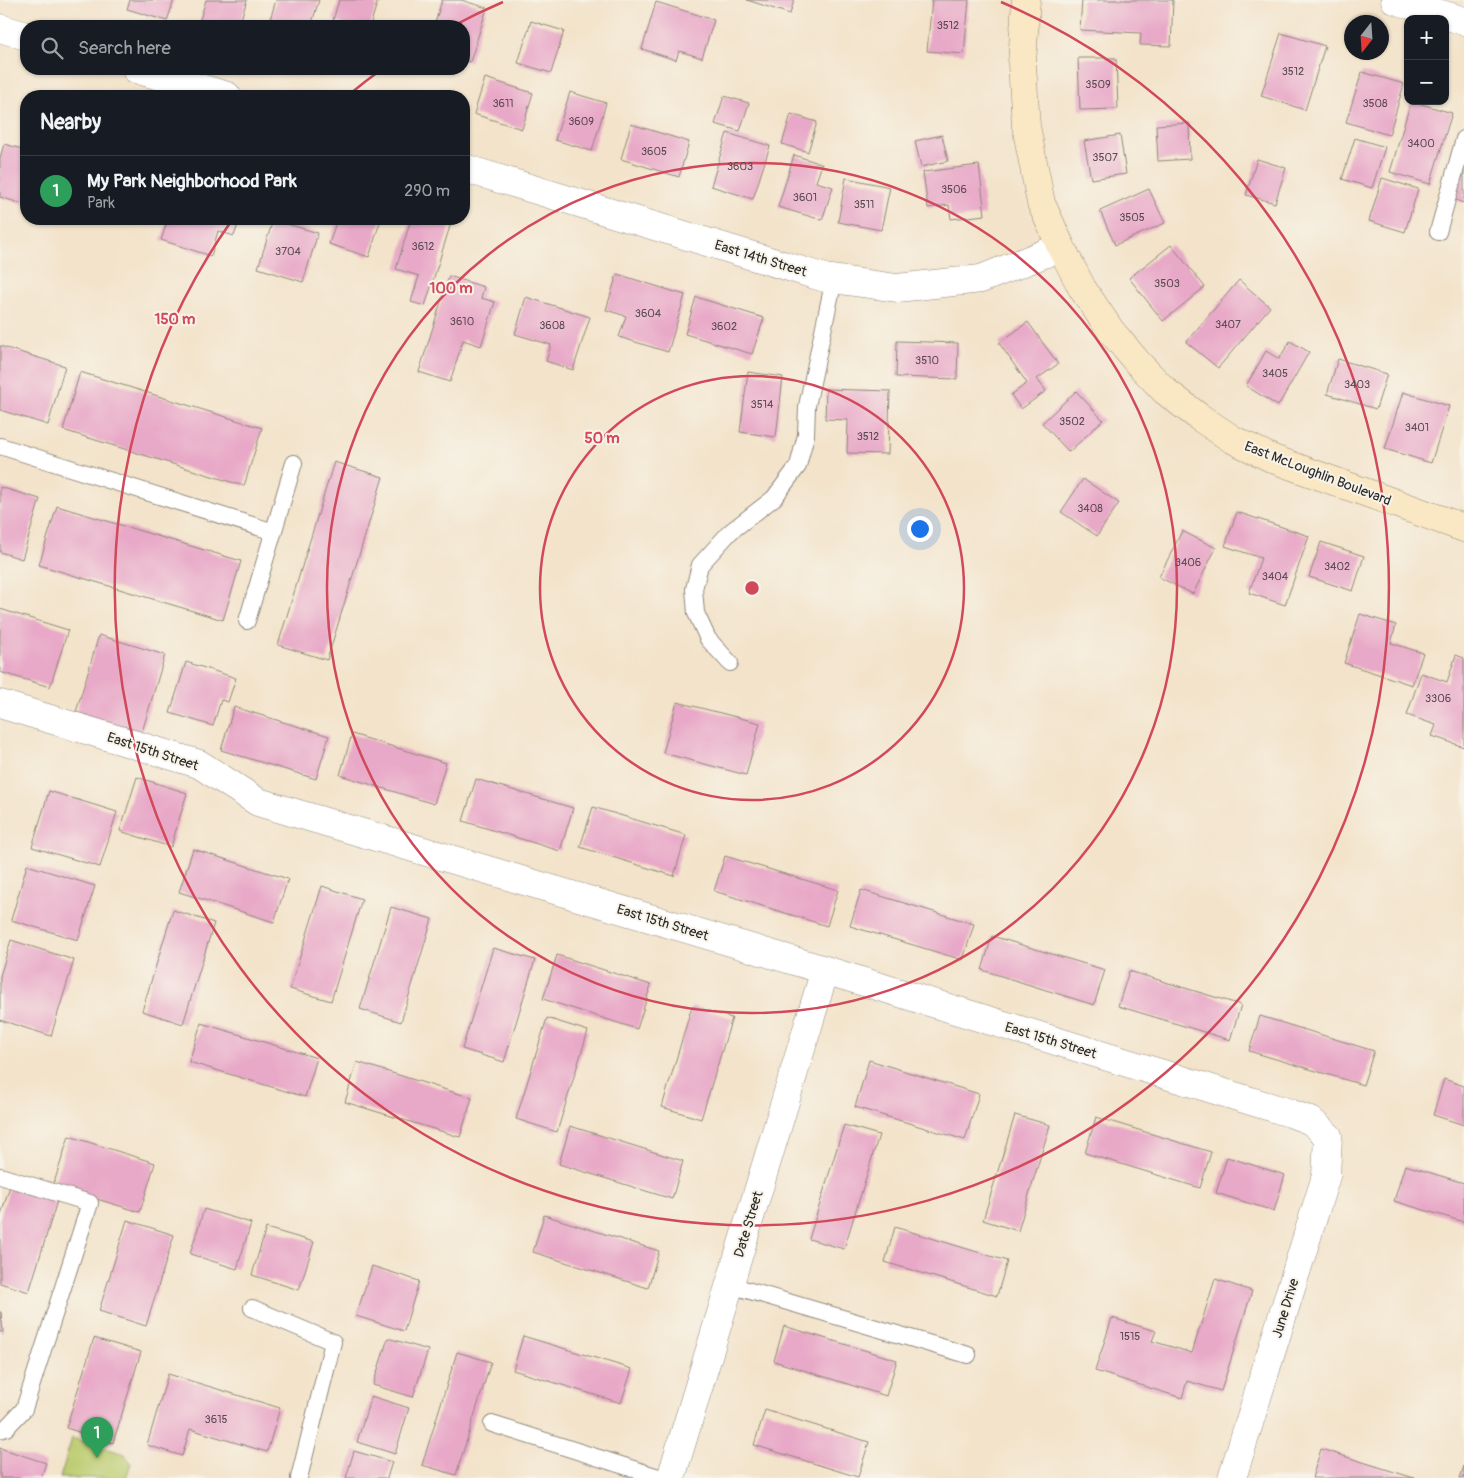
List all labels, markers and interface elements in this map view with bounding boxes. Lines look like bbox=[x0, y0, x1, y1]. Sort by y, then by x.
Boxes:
north arrow bbox=[1344, 15, 1389, 60]
map controls bbox=[1404, 15, 1449, 105]
button: + bbox=[1404, 15, 1449, 60]
house number: 3512 bbox=[937, 19, 959, 32]
search box bbox=[20, 20, 470, 75]
icon: search bbox=[38, 34, 66, 62]
text: Search here bbox=[78, 36, 171, 60]
button: − bbox=[1404, 60, 1449, 105]
house number: 3512 bbox=[1282, 65, 1304, 78]
house number: 3509 bbox=[1085, 78, 1111, 91]
house number: 3611 bbox=[492, 97, 514, 110]
house number: 3508 bbox=[1362, 97, 1388, 110]
text: Nearby bbox=[40, 109, 101, 136]
house number: 3609 bbox=[568, 115, 594, 128]
house number: 3400 bbox=[1407, 137, 1435, 150]
house number: 3605 bbox=[641, 145, 667, 158]
house number: 3507 bbox=[1092, 151, 1118, 164]
house number: 3603 bbox=[727, 160, 753, 173]
text: My Park Neighborhood Park bbox=[87, 169, 297, 193]
text: 1 bbox=[53, 181, 59, 201]
text: 290 m bbox=[404, 181, 450, 201]
house number: 3506 bbox=[941, 183, 967, 196]
house number: 3601 bbox=[793, 191, 817, 204]
text: Park bbox=[87, 193, 115, 213]
house number: 3511 bbox=[854, 198, 874, 211]
house number: 3505 bbox=[1119, 211, 1145, 224]
street label: East 14th Street bbox=[713, 236, 809, 281]
house number: 3612 bbox=[412, 240, 435, 253]
house number: 3704 bbox=[275, 245, 302, 258]
house number: 3503 bbox=[1154, 277, 1180, 290]
text: 100 m bbox=[430, 279, 472, 298]
house number: 3604 bbox=[635, 307, 662, 320]
text: 150 m bbox=[155, 310, 195, 329]
house number: 3610 bbox=[450, 315, 474, 328]
house number: 3407 bbox=[1215, 318, 1241, 331]
house number: 3608 bbox=[539, 319, 565, 332]
house number: 3602 bbox=[711, 320, 737, 333]
house number: 3510 bbox=[915, 354, 939, 367]
house number: 3405 bbox=[1262, 367, 1288, 380]
house number: 3403 bbox=[1344, 378, 1370, 391]
house number: 3514 bbox=[751, 398, 774, 411]
house number: 3502 bbox=[1059, 415, 1085, 428]
house number: 3401 bbox=[1405, 421, 1429, 434]
text: 50 m bbox=[585, 429, 619, 448]
house number: 3512 bbox=[857, 430, 879, 443]
street label: East McLoughlin Boulevard bbox=[1242, 438, 1394, 509]
house number: 3408 bbox=[1077, 502, 1103, 515]
your location bbox=[907, 516, 933, 542]
house number: 3406 bbox=[1175, 556, 1201, 569]
house number: 3402 bbox=[1324, 560, 1350, 573]
house number: 3404 bbox=[1262, 570, 1289, 583]
centre of rings bbox=[743, 579, 761, 597]
house number: 3306 bbox=[1425, 692, 1451, 705]
street label: East 15th Street bbox=[105, 729, 201, 774]
street label: East 15th Street bbox=[615, 900, 711, 945]
street label: East 15th Street bbox=[1003, 1018, 1099, 1063]
street label: Date Street bbox=[730, 1189, 767, 1259]
street label: June Drive bbox=[1268, 1276, 1303, 1340]
house number: 1515 bbox=[1120, 1330, 1140, 1343]
house number: 3615 bbox=[205, 1413, 227, 1426]
pin: 1 bbox=[81, 1417, 113, 1458]

